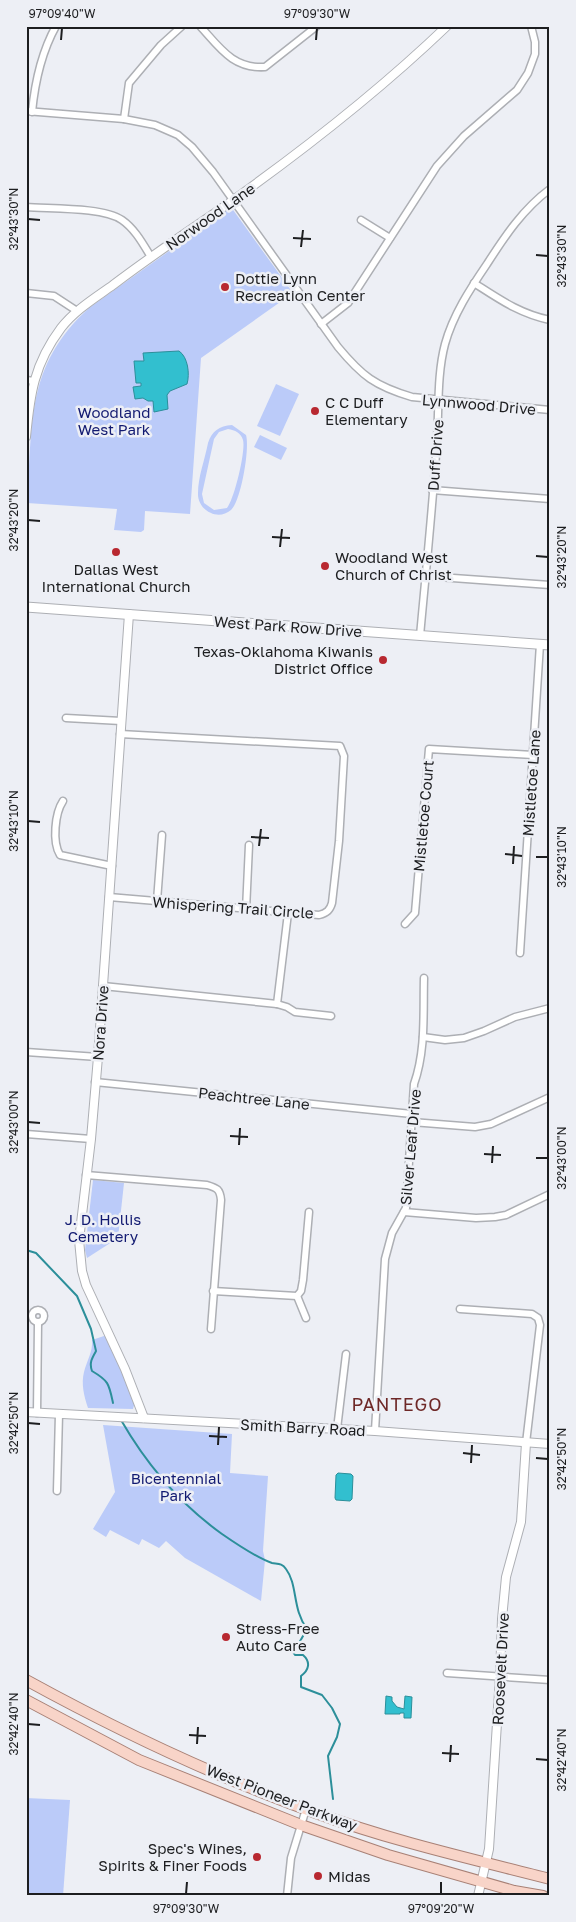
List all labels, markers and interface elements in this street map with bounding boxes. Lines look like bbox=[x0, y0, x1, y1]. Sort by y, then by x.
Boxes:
text: 97°09'40"W bbox=[29, 6, 96, 21]
text: 97°09'30"W bbox=[284, 6, 351, 21]
street label: Norwood Lane bbox=[162, 178, 258, 253]
text: 32°43'30"N bbox=[6, 188, 21, 250]
text: 32°43'30"N bbox=[554, 225, 569, 287]
place label: Dottie Lynn Recreation Center bbox=[235, 269, 365, 304]
marker: Dottie Lynn Recreation Center bbox=[219, 281, 231, 293]
street label: Lynnwood Drive bbox=[421, 390, 537, 418]
place label: C C Duff Elementary bbox=[325, 393, 408, 428]
park label: Woodland West Park bbox=[78, 403, 151, 438]
marker: C C Duff Elementary bbox=[309, 405, 321, 417]
street label: Duff Drive bbox=[424, 418, 446, 491]
text: 32°43'20"N bbox=[6, 489, 21, 551]
text: 32°43'20"N bbox=[554, 526, 569, 588]
marker: Dallas West International Church bbox=[110, 546, 122, 558]
place label: Woodland West Church of Christ bbox=[335, 548, 452, 583]
place label: Dallas West International Church bbox=[42, 560, 190, 595]
marker: Woodland West Church of Christ bbox=[319, 560, 331, 572]
street label: West Park Row Drive bbox=[213, 612, 363, 640]
place label: Texas-Oklahoma Kiwanis District Office bbox=[194, 642, 373, 677]
marker: Texas-Oklahoma Kiwanis District Office bbox=[377, 654, 389, 666]
street label: Mistletoe Lane bbox=[518, 729, 544, 837]
street label: Mistletoe Court bbox=[409, 759, 437, 873]
text: 32°43'10"N bbox=[6, 790, 21, 852]
text: 32°43'10"N bbox=[554, 826, 569, 888]
street label: Whispering Trail Circle bbox=[152, 892, 315, 922]
street label: Nora Drive bbox=[88, 984, 112, 1061]
street label: Peachtree Lane bbox=[197, 1083, 311, 1113]
street label: Silver Leaf Drive bbox=[396, 1088, 424, 1206]
text: 32°43'00"N bbox=[6, 1090, 21, 1154]
text: 32°43'00"N bbox=[554, 1126, 569, 1190]
park label: J. D. Hollis Cemetery bbox=[65, 1210, 141, 1245]
text: 32°42'50"N bbox=[6, 1392, 21, 1454]
district label: PANTEGO bbox=[351, 1393, 443, 1415]
street label: Smith Barry Road bbox=[240, 1415, 366, 1439]
text: 32°42'50"N bbox=[554, 1428, 569, 1490]
park label: Bicentennial Park bbox=[131, 1469, 221, 1504]
street label: Roosevelt Drive bbox=[488, 1612, 512, 1726]
place label: Stress-Free Auto Care bbox=[236, 1619, 320, 1654]
marker: Stress-Free Auto Care bbox=[220, 1631, 232, 1643]
text: 32°42'40"N bbox=[6, 1692, 21, 1756]
text: 32°42'40"N bbox=[554, 1728, 569, 1792]
street label: West Pioneer Parkway bbox=[204, 1760, 361, 1834]
place label: Spec's Wines, Spirits & Finer Foods bbox=[98, 1839, 247, 1874]
marker: Spec's Wines, Spirits & Finer Foods bbox=[251, 1851, 263, 1863]
place label: Midas bbox=[328, 1867, 371, 1885]
marker: Midas bbox=[312, 1870, 324, 1882]
text: 97°09'30"W bbox=[153, 1901, 220, 1916]
text: 97°09'20"W bbox=[408, 1901, 475, 1916]

